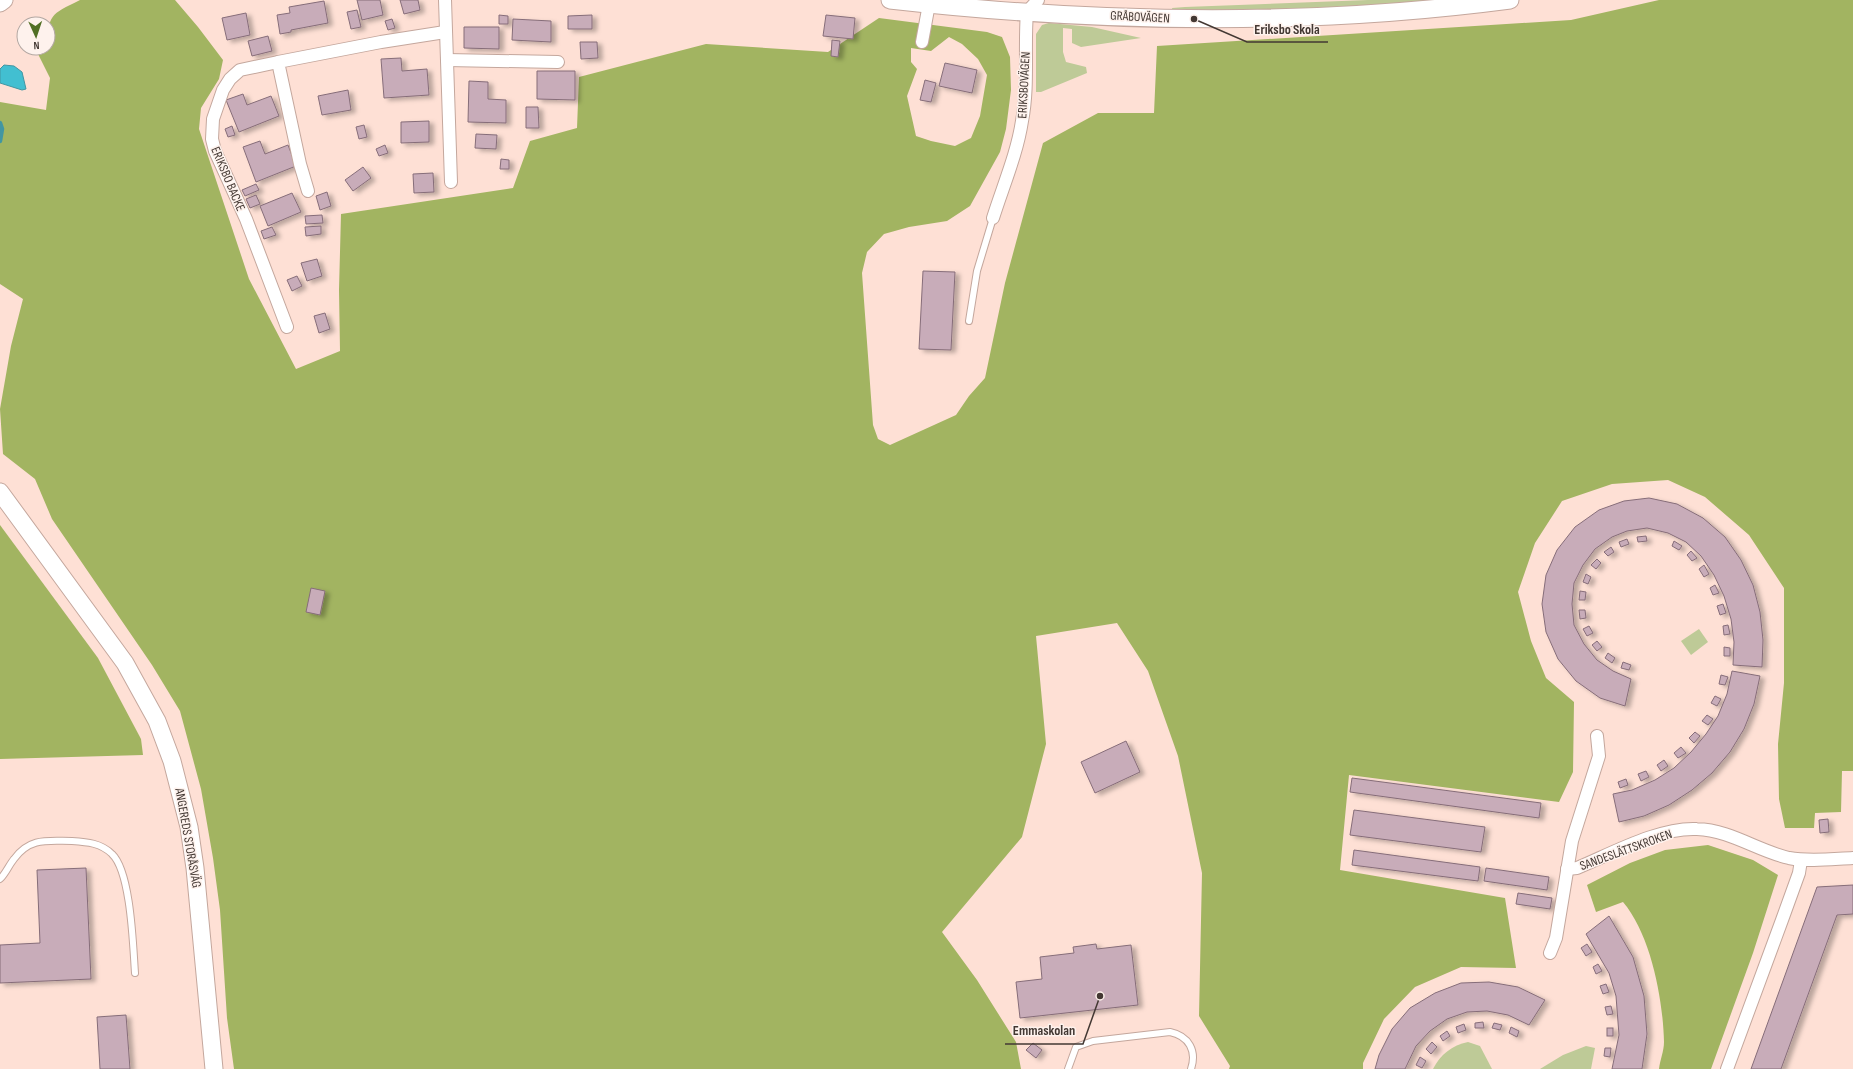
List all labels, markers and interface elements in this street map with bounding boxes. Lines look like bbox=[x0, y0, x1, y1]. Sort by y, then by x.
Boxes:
street label: GRÅBOVÄGEN bbox=[1110, 7, 1170, 27]
north arrow bbox=[16, 16, 56, 56]
callout: Eriksbo Skola bbox=[1247, 16, 1328, 42]
text: Eriksbo Skola bbox=[1254, 21, 1320, 38]
text: N bbox=[33, 39, 40, 52]
street label: ERIKSBOVÄGEN bbox=[1014, 51, 1034, 119]
street label: ERIKSBO BACKE bbox=[207, 144, 249, 214]
street label: ANGEREDS STORÅSVÄG bbox=[171, 786, 205, 889]
street label: SANDESLÄTTSKROKEN bbox=[1578, 826, 1674, 874]
callout: Emmaskolan bbox=[1005, 1018, 1083, 1044]
text: Emmaskolan bbox=[1013, 1022, 1075, 1039]

